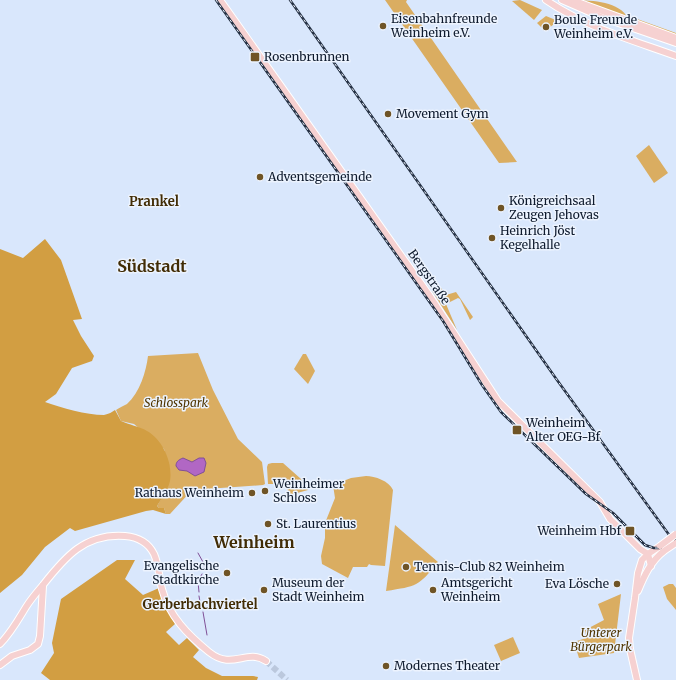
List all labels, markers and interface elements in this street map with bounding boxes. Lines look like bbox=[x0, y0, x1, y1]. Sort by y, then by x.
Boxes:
place label: Eisenbahnfreunde Weinheim e.V. bbox=[390, 11, 497, 40]
place label: Boule Freunde Weinheim e.V. bbox=[553, 12, 637, 41]
marker: Eisenbahnfreunde Weinheim e.V. bbox=[378, 21, 388, 31]
marker: Boule Freunde Weinheim e.V. bbox=[541, 22, 551, 32]
place label: Rosenbrunnen bbox=[264, 49, 349, 64]
marker: Rosenbrunnen bbox=[249, 51, 261, 63]
place label: Movement Gym bbox=[396, 106, 489, 121]
marker: Movement Gym bbox=[383, 109, 393, 119]
place label: Adventsgemeinde bbox=[267, 169, 372, 184]
marker: Adventsgemeinde bbox=[255, 172, 265, 182]
district label: Prankel bbox=[129, 193, 179, 210]
place label: Königreichsaal Zeugen Jehovas bbox=[509, 193, 599, 222]
marker: Königreichsaal Zeugen Jehovas bbox=[496, 203, 506, 213]
place label: Heinrich Jöst Kegelhalle bbox=[500, 223, 575, 252]
marker: Heinrich Jöst Kegelhalle bbox=[487, 233, 497, 243]
street label: Bergstraße bbox=[405, 246, 454, 307]
district label: Südstadt bbox=[117, 256, 187, 276]
park label: Schlosspark bbox=[144, 395, 208, 410]
place label: Weinheim Alter OEG-Bf bbox=[525, 415, 601, 444]
marker: Weinheim Alter OEG-Bf bbox=[511, 424, 523, 436]
place label: Weinheimer Schloss bbox=[272, 476, 345, 505]
place label: Rathaus Weinheim bbox=[135, 485, 244, 500]
marker: Weinheimer Schloss bbox=[260, 486, 270, 496]
marker: Rathaus Weinheim bbox=[247, 488, 257, 498]
place label: St. Laurentius bbox=[276, 516, 356, 531]
marker: St. Laurentius bbox=[263, 519, 273, 529]
place label: Weinheim Hbf bbox=[536, 523, 621, 538]
marker: Weinheim Hbf bbox=[624, 525, 636, 537]
district label: Weinheim bbox=[212, 532, 295, 552]
place label: Evangelische Stadtkirche bbox=[144, 558, 219, 587]
place label: Tennis-Club 82 Weinheim bbox=[414, 559, 565, 574]
marker: Tennis-Club 82 Weinheim bbox=[401, 562, 411, 572]
marker: Evangelische Stadtkirche bbox=[222, 568, 232, 578]
place label: Museum der Stadt Weinheim bbox=[272, 575, 365, 604]
place label: Amtsgericht Weinheim bbox=[440, 575, 513, 604]
place label: Eva Lösche bbox=[545, 576, 609, 591]
marker: Eva Lösche bbox=[612, 579, 622, 589]
marker: Museum der Stadt Weinheim bbox=[259, 585, 269, 595]
marker: Amtsgericht Weinheim bbox=[428, 585, 438, 595]
district label: Gerberbachviertel bbox=[142, 596, 258, 613]
park label: Unterer Bürgerpark bbox=[570, 625, 632, 654]
place label: Modernes Theater bbox=[394, 658, 501, 673]
marker: Modernes Theater bbox=[381, 661, 391, 671]

